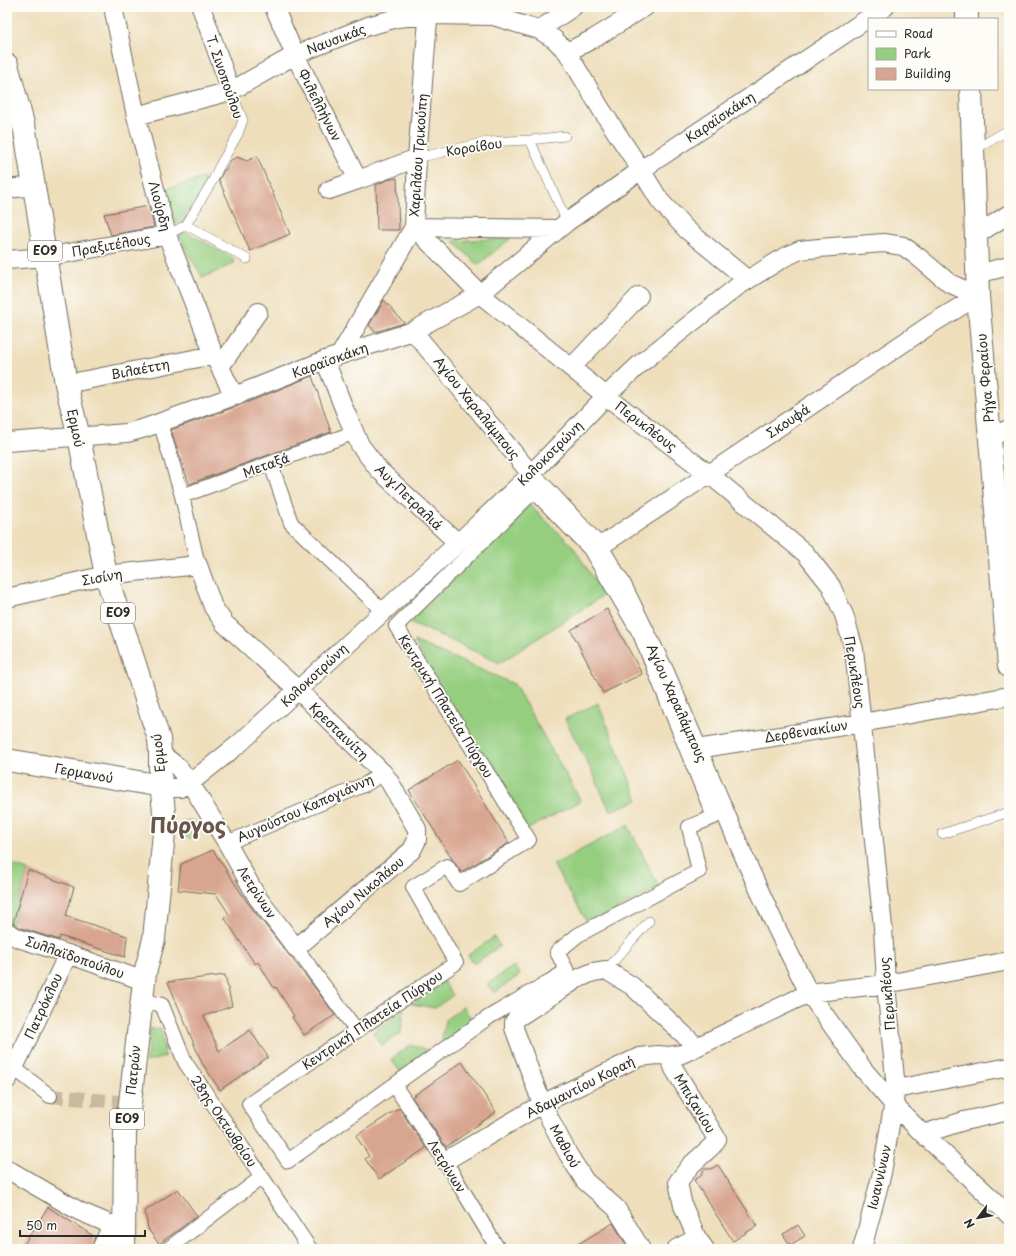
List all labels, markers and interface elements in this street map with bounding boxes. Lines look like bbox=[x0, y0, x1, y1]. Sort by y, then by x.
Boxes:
street label: Ναυσικάς bbox=[304, 18, 368, 58]
legend bbox=[868, 18, 998, 90]
text: Road bbox=[904, 24, 933, 42]
street label: Τ. Σινοπούλου bbox=[202, 33, 249, 121]
text: Park bbox=[904, 44, 931, 62]
text: Building bbox=[904, 64, 951, 82]
street label: Φιλελλήνων bbox=[294, 65, 347, 144]
street label: Καραϊσκάκη bbox=[681, 86, 758, 147]
street label: Χαριλάου Τρικούπη bbox=[404, 93, 431, 217]
street label: Κοροίβου bbox=[444, 133, 503, 160]
street label: Λιούρδη bbox=[145, 179, 176, 233]
street label: Πραξιτέλους bbox=[70, 228, 152, 261]
road number: ΕΟ9 bbox=[28, 241, 62, 261]
street label: Ρήγα Φεραίου bbox=[971, 333, 998, 423]
street label: Καραϊσκάκη bbox=[289, 337, 370, 382]
street label: Αγίου Χαραλάμπους bbox=[430, 352, 525, 464]
street label: Βιλαέττη bbox=[109, 354, 171, 384]
street label: Περικλέους bbox=[611, 396, 682, 455]
street label: Σκουφά bbox=[762, 399, 814, 442]
street label: Ερμού bbox=[63, 407, 90, 449]
street label: Κολοκοτρώνη bbox=[513, 416, 587, 490]
street label: Μεταξά bbox=[240, 447, 292, 482]
street label: Αυγ.Πετραλιά bbox=[371, 459, 448, 534]
street label: Σισίνη bbox=[80, 564, 124, 589]
road number: ΕΟ9 bbox=[101, 603, 135, 623]
street label: Κεντρική Πλατεία Πύργου bbox=[394, 630, 498, 781]
street label: Περικλέους bbox=[840, 634, 871, 710]
street label: Κολοκοτρώνη bbox=[276, 639, 351, 711]
street label: Αγίου Χαραλάμπους bbox=[643, 641, 712, 765]
street label: Κρεσταινίτη bbox=[305, 697, 373, 764]
street label: Δερβενακίων bbox=[763, 715, 849, 746]
street label: Ερμού bbox=[146, 733, 169, 773]
street label: Γερμανού bbox=[53, 758, 115, 787]
street label: Αυγούστου Καπογιάννη bbox=[234, 769, 376, 846]
district label: Πύργος bbox=[150, 808, 226, 840]
street label: Αγίου Νικολάου bbox=[318, 852, 408, 931]
street label: Λετρίνων bbox=[233, 862, 282, 922]
street label: Συλλαϊδοπούλου bbox=[23, 931, 127, 982]
street label: Περικλέους bbox=[874, 956, 899, 1031]
street label: Κεντρική Πλατεία Πύργου bbox=[298, 965, 446, 1074]
street label: Πατρόκλου bbox=[19, 970, 66, 1042]
street label: Πατρών bbox=[120, 1044, 145, 1096]
street label: Αδαμαντίου Κοραή bbox=[522, 1051, 637, 1122]
street label: Μπιζανίου bbox=[670, 1069, 721, 1136]
street label: 28ης Οκτωβρίου bbox=[187, 1071, 262, 1170]
road number: ΕΟ9 bbox=[110, 1109, 144, 1129]
street label: Μαθιού bbox=[546, 1120, 585, 1171]
street label: Λετρίνων bbox=[424, 1135, 471, 1196]
street label: Ιωαννίνων bbox=[862, 1143, 895, 1211]
north arrow bbox=[958, 1198, 998, 1238]
scale bar bbox=[20, 1212, 145, 1238]
text: N bbox=[959, 1215, 979, 1232]
text: 50 m bbox=[26, 1216, 57, 1234]

